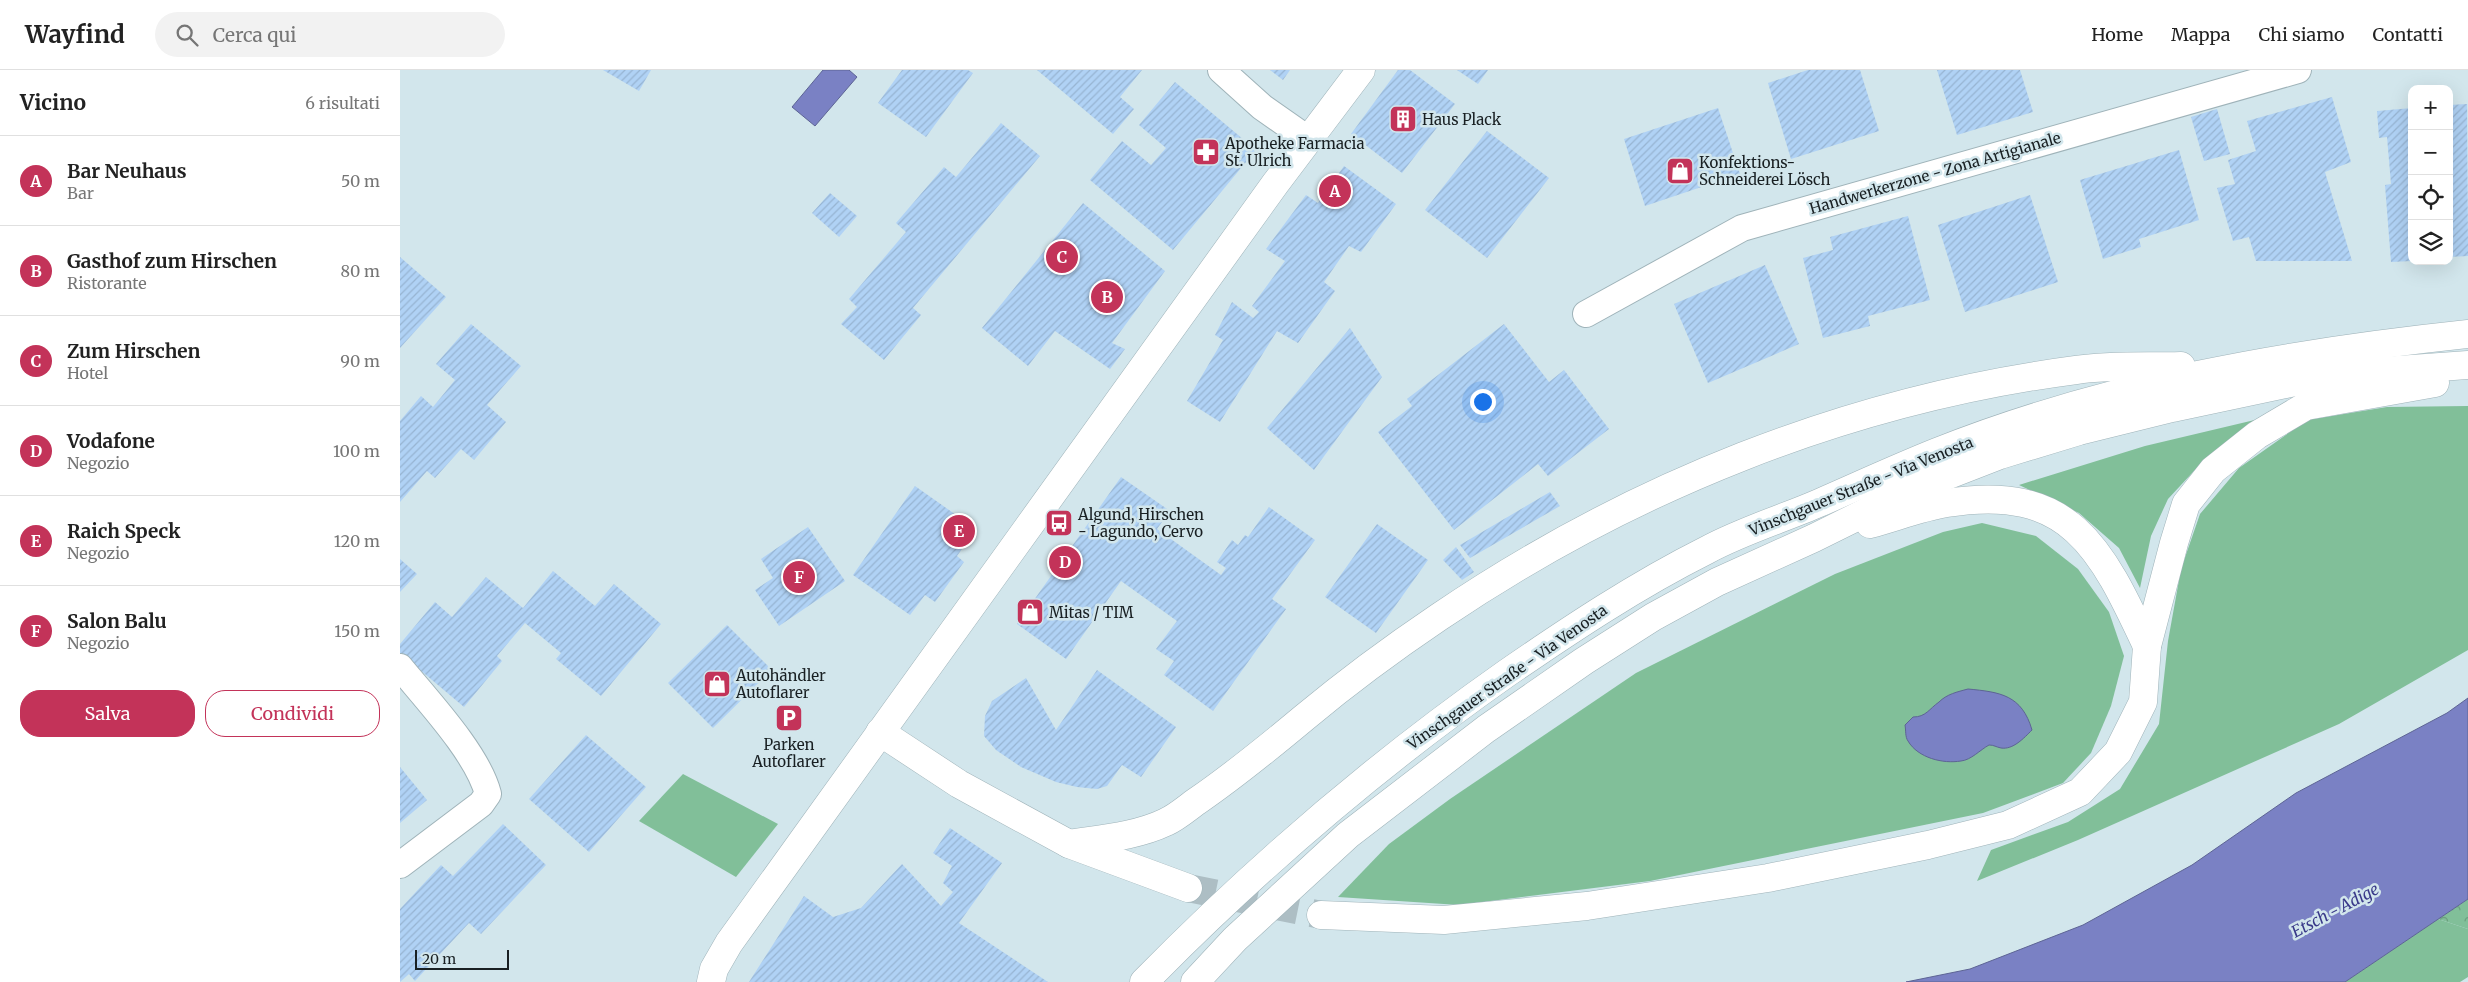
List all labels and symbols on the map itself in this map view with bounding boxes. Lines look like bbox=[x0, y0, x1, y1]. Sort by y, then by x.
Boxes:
building icon: Haus Plack bbox=[1388, 104, 1418, 134]
place label: Haus Plack bbox=[1422, 110, 1502, 129]
street label: Handwerkerzone - Zona Artigianale bbox=[1807, 128, 2063, 218]
place label: Apotheke Farmacia St. Ulrich bbox=[1224, 134, 1364, 170]
pharmacy icon: Apotheke Farmacia St. Ulrich bbox=[1191, 137, 1221, 167]
place label: Konfektions- Schneiderei Lösch bbox=[1699, 153, 1830, 189]
shop icon: Konfektions- Schneiderei Lösch bbox=[1665, 156, 1695, 186]
pin: A bbox=[1319, 172, 1351, 210]
pin: C bbox=[1046, 238, 1078, 276]
pin: B bbox=[1091, 278, 1123, 316]
your location bbox=[1470, 389, 1496, 415]
street label: Vinschgauer Straße - Via Venosta bbox=[1745, 432, 1976, 540]
place label: Algund, Hirschen - Lagundo, Cervo bbox=[1077, 505, 1204, 541]
bus stop icon: Algund, Hirschen - Lagundo, Cervo bbox=[1044, 508, 1074, 538]
pin: E bbox=[943, 512, 975, 550]
pin: D bbox=[1049, 543, 1081, 581]
pin: F bbox=[783, 558, 815, 596]
shop icon: Mitas / TIM bbox=[1015, 597, 1045, 627]
street label: Vinschgauer Straße - Via Venosta bbox=[1402, 600, 1611, 754]
place label: Mitas / TIM bbox=[1049, 603, 1134, 622]
place label: Autohändler Autoflarer bbox=[735, 666, 826, 702]
shop icon: Autohändler Autoflarer bbox=[702, 669, 732, 699]
parking icon: Parken Autoflarer bbox=[774, 703, 804, 733]
place label: Parken Autoflarer bbox=[751, 735, 826, 771]
water label: Etsch - Adige bbox=[2288, 879, 2382, 941]
scale bar bbox=[415, 947, 509, 970]

